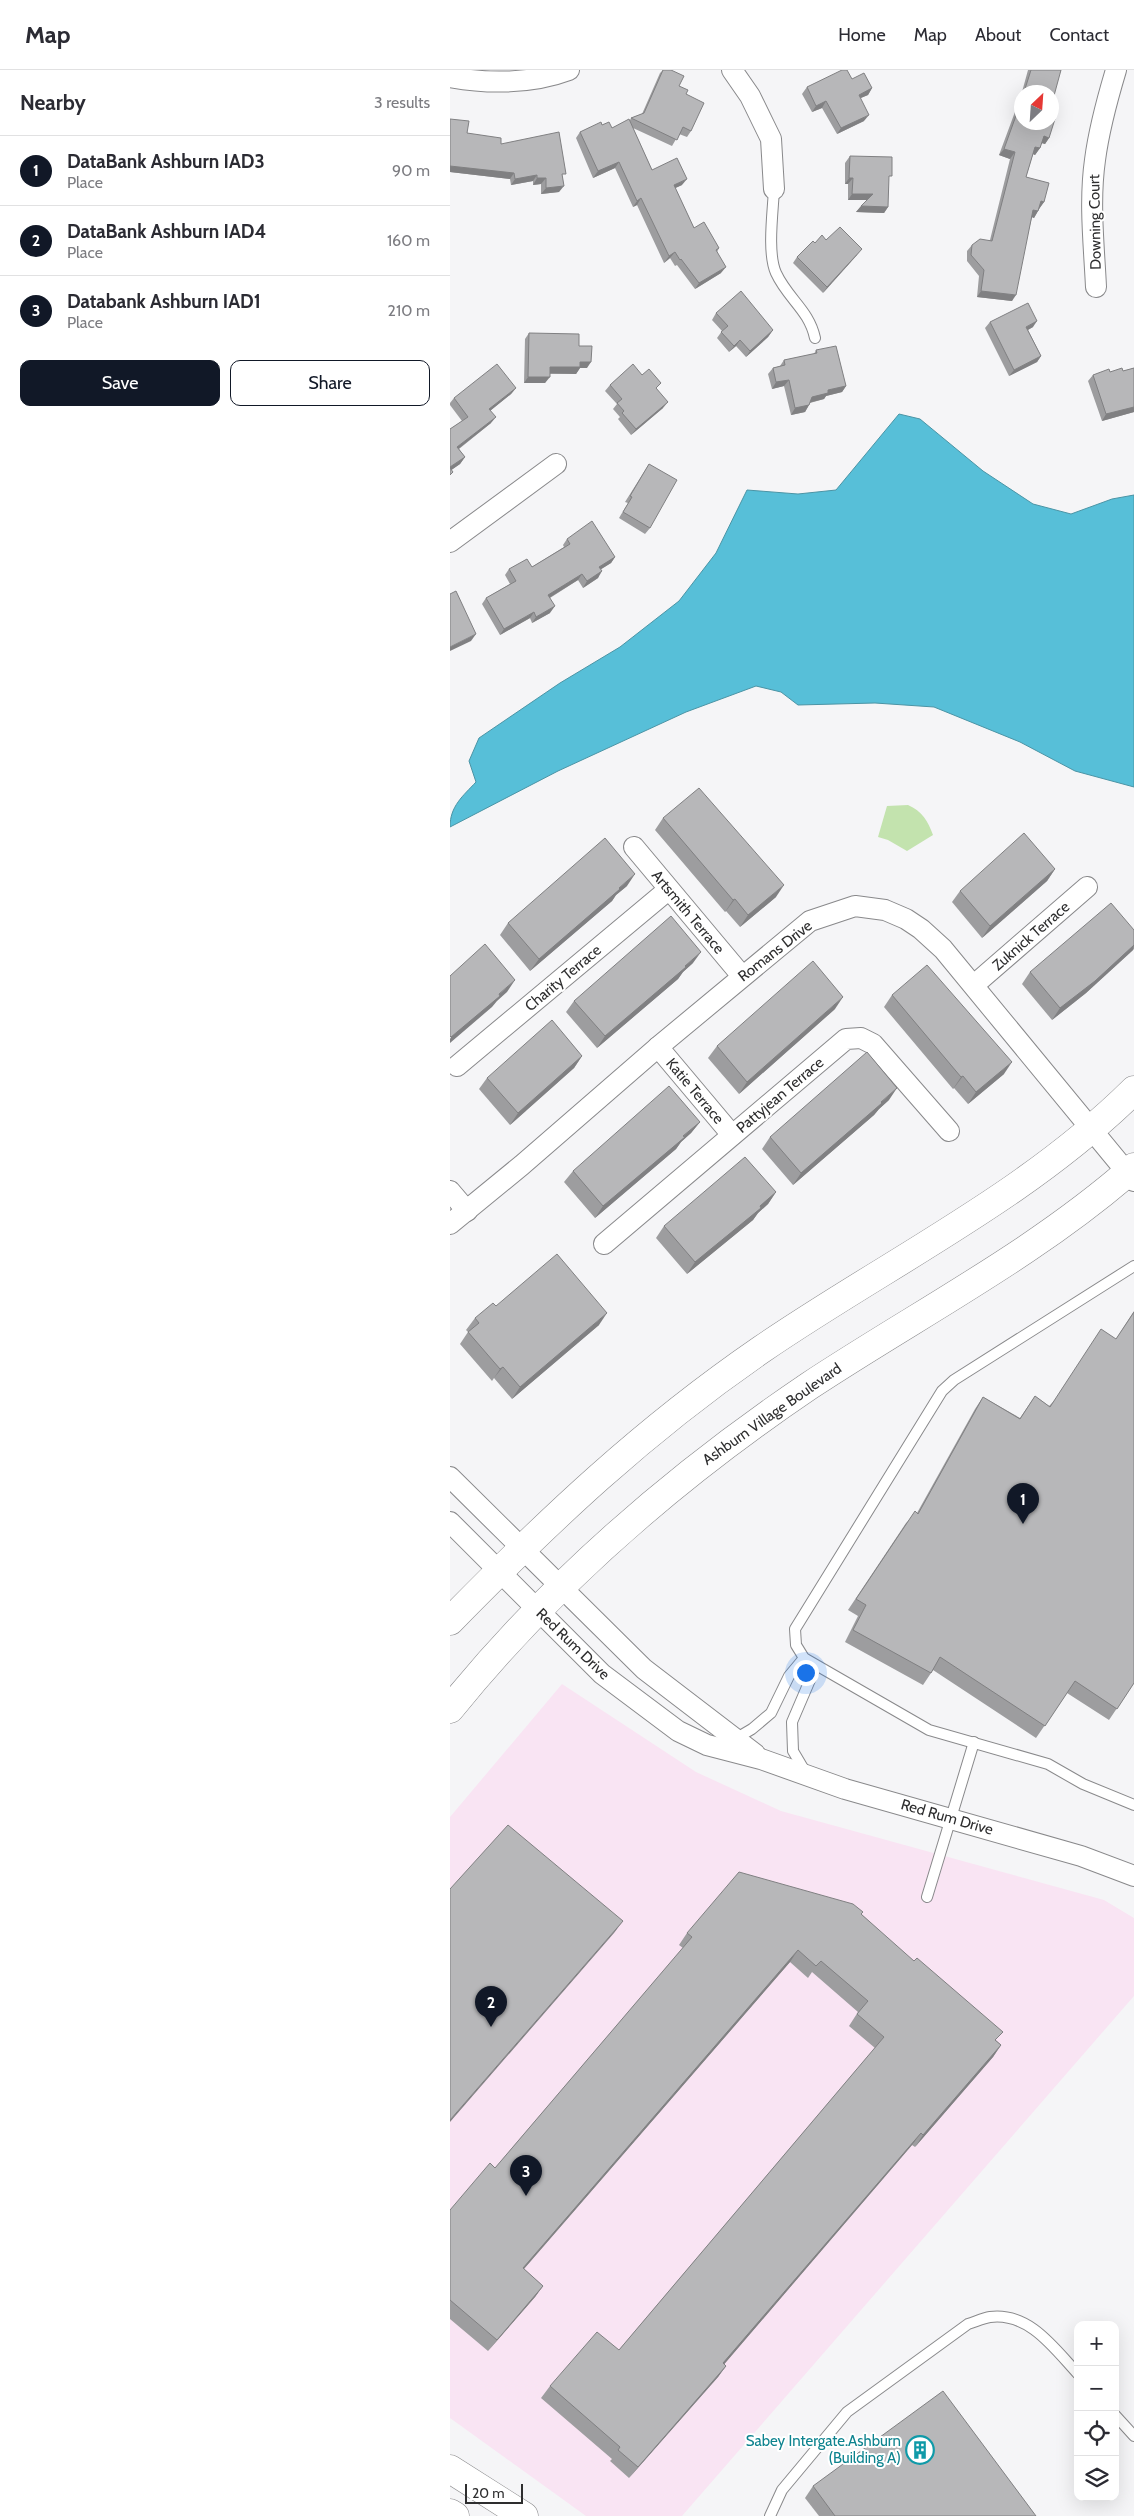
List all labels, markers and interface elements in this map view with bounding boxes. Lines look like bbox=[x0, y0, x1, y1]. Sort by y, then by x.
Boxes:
text: Map bbox=[25, 20, 71, 49]
text: Home bbox=[838, 24, 886, 46]
text: Map bbox=[914, 24, 947, 46]
text: About bbox=[975, 24, 1021, 46]
text: Contact bbox=[1049, 24, 1109, 46]
north arrow bbox=[1014, 85, 1059, 130]
text: Nearby bbox=[20, 90, 86, 115]
text: 3 results bbox=[374, 93, 430, 112]
text: DataBank Ashburn IAD3 bbox=[67, 150, 265, 173]
text: 1 bbox=[33, 161, 39, 180]
text: 90 m bbox=[392, 161, 430, 180]
text: Place bbox=[67, 173, 103, 192]
street label: Downing Court bbox=[1085, 174, 1105, 270]
text: DataBank Ashburn IAD4 bbox=[67, 220, 266, 243]
text: 2 bbox=[32, 231, 40, 250]
text: 160 m bbox=[387, 231, 430, 250]
text: Place bbox=[67, 243, 103, 262]
text: Databank Ashburn IAD1 bbox=[67, 290, 261, 313]
text: 3 bbox=[32, 301, 40, 320]
text: 210 m bbox=[388, 301, 430, 320]
text: Place bbox=[67, 313, 103, 332]
button: Save bbox=[20, 360, 220, 406]
button: Share bbox=[230, 360, 430, 406]
street label: Artsmith Terrace bbox=[648, 867, 728, 958]
street label: Zuknick Terrace bbox=[989, 897, 1073, 974]
street label: Romans Drive bbox=[734, 916, 816, 985]
street label: Charity Terrace bbox=[521, 941, 605, 1015]
street label: Pattyjean Terrace bbox=[733, 1053, 828, 1137]
street label: Katie Terrace bbox=[662, 1054, 728, 1128]
street label: Ashburn Village Boulevard bbox=[699, 1359, 845, 1469]
pin: 1 bbox=[1007, 1483, 1039, 1524]
street label: Red Rum Drive bbox=[533, 1605, 614, 1684]
your location bbox=[793, 1660, 819, 1686]
street label: Red Rum Drive bbox=[899, 1795, 995, 1839]
pin: 2 bbox=[475, 1986, 507, 2027]
pin: 3 bbox=[510, 2155, 542, 2196]
map controls bbox=[1074, 2321, 1119, 2501]
button: + bbox=[1074, 2321, 1119, 2366]
button: − bbox=[1074, 2366, 1119, 2411]
button: locate bbox=[1074, 2411, 1119, 2456]
place label: Sabey Intergate.Ashburn (Building A) bbox=[746, 2432, 901, 2467]
building icon: Sabey Intergate.Ashburn (Building A) bbox=[905, 2435, 935, 2465]
button: layers bbox=[1074, 2456, 1119, 2501]
scale bar bbox=[465, 2481, 522, 2504]
text: 20 m bbox=[472, 2484, 505, 2502]

